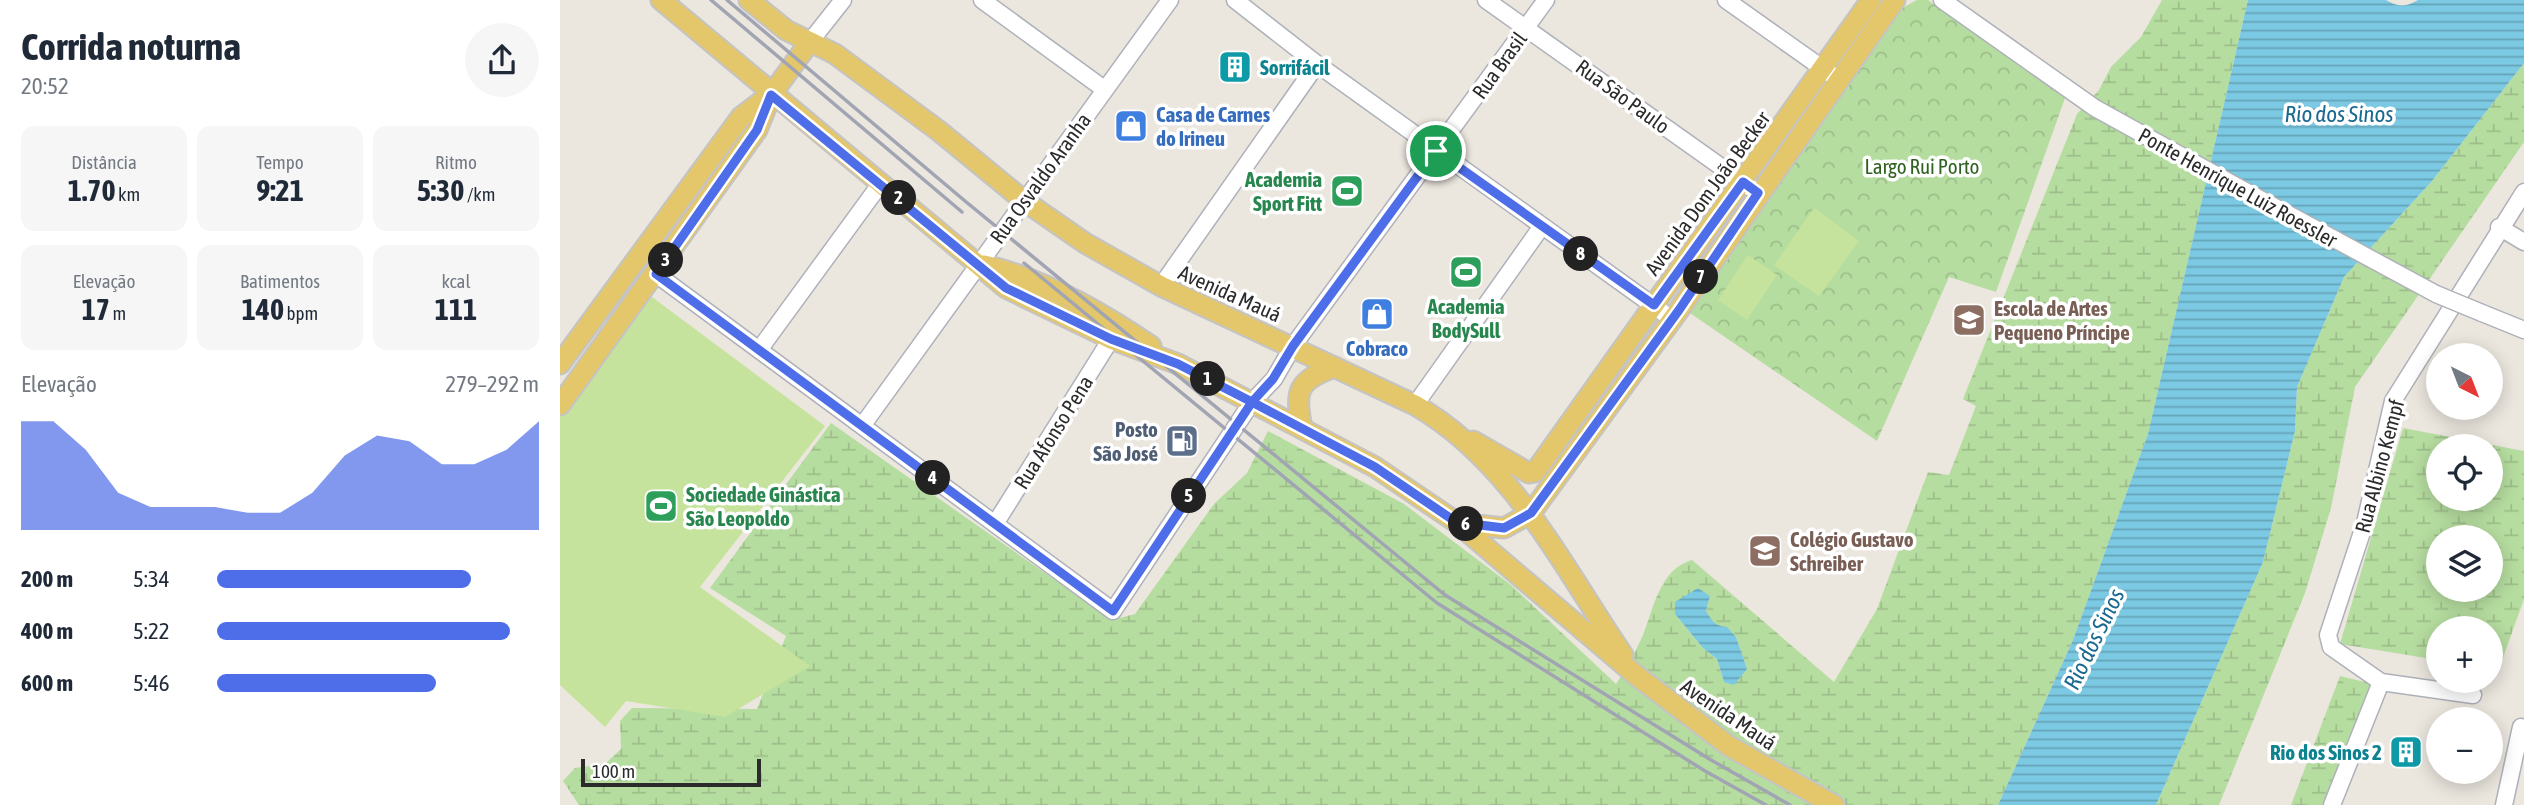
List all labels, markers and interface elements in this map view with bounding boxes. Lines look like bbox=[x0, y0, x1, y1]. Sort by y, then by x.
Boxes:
button: share bbox=[465, 23, 539, 97]
text: Corrida noturna bbox=[21, 25, 241, 68]
street label: Rua Brasil bbox=[1467, 27, 1531, 103]
building icon: Sorrifácil bbox=[1216, 48, 1254, 86]
street label: Rua São Paulo bbox=[1572, 54, 1674, 138]
place label: Sorrifácil bbox=[1260, 55, 1330, 79]
text: 20:52 bbox=[21, 73, 69, 99]
water label: Rio dos Sinos bbox=[2285, 101, 2393, 127]
place label: Casa de Carnes do Irineu bbox=[1156, 102, 1271, 150]
street label: Avenida Dom João Becker bbox=[1640, 106, 1775, 279]
shop icon: Casa de Carnes do Irineu bbox=[1112, 107, 1150, 145]
street label: Rua Osvaldo Aranha bbox=[985, 108, 1095, 248]
pin bbox=[1406, 121, 1466, 181]
street label: Ponte Henrique Luiz Roessler bbox=[2135, 122, 2342, 252]
icon: arrive bbox=[1417, 132, 1455, 170]
text: Distância bbox=[71, 151, 137, 173]
text: Tempo bbox=[256, 151, 304, 173]
text: Ritmo bbox=[435, 151, 477, 173]
park label: Largo Rui Porto bbox=[1865, 154, 1979, 178]
place label: Academia Sport Fitt bbox=[1244, 167, 1322, 215]
sports icon: Academia Sport Fitt bbox=[1328, 172, 1366, 210]
text: 1.70 bbox=[68, 173, 115, 207]
text: 9:21 bbox=[256, 173, 304, 207]
text: 5:30 bbox=[417, 173, 464, 207]
pin: 2 bbox=[882, 180, 916, 216]
text: km bbox=[115, 183, 140, 205]
text: /km bbox=[464, 183, 495, 205]
text: 2 bbox=[894, 186, 903, 208]
pin: 8 bbox=[1564, 236, 1598, 272]
text: 8 bbox=[1576, 242, 1585, 264]
pin: 3 bbox=[648, 243, 684, 278]
text: 3 bbox=[661, 248, 670, 270]
sports icon: Academia BodySull bbox=[1447, 253, 1485, 291]
street label: Avenida Mauá bbox=[1175, 260, 1285, 326]
pin: 7 bbox=[1684, 260, 1718, 294]
text: 7 bbox=[1696, 265, 1705, 287]
text: Elevação bbox=[73, 270, 135, 292]
text: Batimentos bbox=[240, 270, 320, 292]
text: kcal bbox=[442, 270, 470, 292]
text: 17 bbox=[82, 292, 110, 326]
text: 140 bbox=[242, 292, 284, 326]
text: 111 bbox=[435, 292, 477, 326]
place label: Academia BodySull bbox=[1426, 294, 1505, 342]
shop icon: Cobraco bbox=[1358, 295, 1396, 333]
place label: Escola de Artes Pequeno Príncipe bbox=[1994, 296, 2130, 344]
school or university icon: Escola de Artes Pequeno Príncipe bbox=[1950, 301, 1988, 339]
text: m bbox=[110, 302, 126, 324]
text: bpm bbox=[284, 302, 318, 324]
place label: Cobraco bbox=[1346, 336, 1408, 360]
north arrow bbox=[2426, 343, 2502, 420]
map controls bbox=[2426, 343, 2503, 784]
pin: 1 bbox=[1190, 362, 1226, 396]
text: 1 bbox=[1203, 367, 1212, 389]
text: Elevação bbox=[21, 371, 97, 397]
text: 279–292 m bbox=[445, 371, 539, 397]
street label: Rua Afonso Pena bbox=[1009, 371, 1097, 493]
street label: Rua Albino Kempf bbox=[2350, 396, 2408, 535]
place label: Posto São José bbox=[1093, 417, 1158, 465]
fuel station icon: Posto São José bbox=[1163, 422, 1201, 460]
button: locate bbox=[2426, 434, 2503, 511]
pin: 4 bbox=[916, 461, 950, 496]
text: 4 bbox=[928, 466, 937, 488]
pin: 5 bbox=[1172, 478, 1206, 514]
place label: Sociedade Ginástica São Leopoldo bbox=[686, 482, 841, 530]
text: 5 bbox=[1184, 484, 1193, 506]
sports icon: Sociedade Ginástica São Leopoldo bbox=[642, 487, 680, 525]
pin: 6 bbox=[1448, 506, 1483, 542]
text: 6 bbox=[1461, 512, 1470, 534]
button: layers bbox=[2426, 525, 2503, 602]
place label: Colégio Gustavo Schreiber bbox=[1790, 527, 1914, 575]
school or university icon: Colégio Gustavo Schreiber bbox=[1746, 532, 1784, 570]
text: 200 m bbox=[21, 566, 73, 592]
text: 5:34 bbox=[133, 566, 170, 592]
water label: Rio dos Sinos bbox=[2058, 584, 2130, 694]
button: + bbox=[2426, 616, 2503, 693]
text: 400 m bbox=[21, 618, 73, 644]
text: 5:22 bbox=[133, 618, 170, 644]
text: 600 m bbox=[21, 670, 73, 696]
text: 5:46 bbox=[133, 670, 170, 696]
street label: Avenida Mauá bbox=[1677, 673, 1781, 755]
button: − bbox=[2426, 707, 2503, 784]
building icon: Rio dos Sinos 2 bbox=[2387, 733, 2425, 771]
place label: Rio dos Sinos 2 bbox=[2270, 740, 2382, 764]
scale bar bbox=[581, 756, 761, 788]
text: 100 m bbox=[592, 760, 635, 782]

